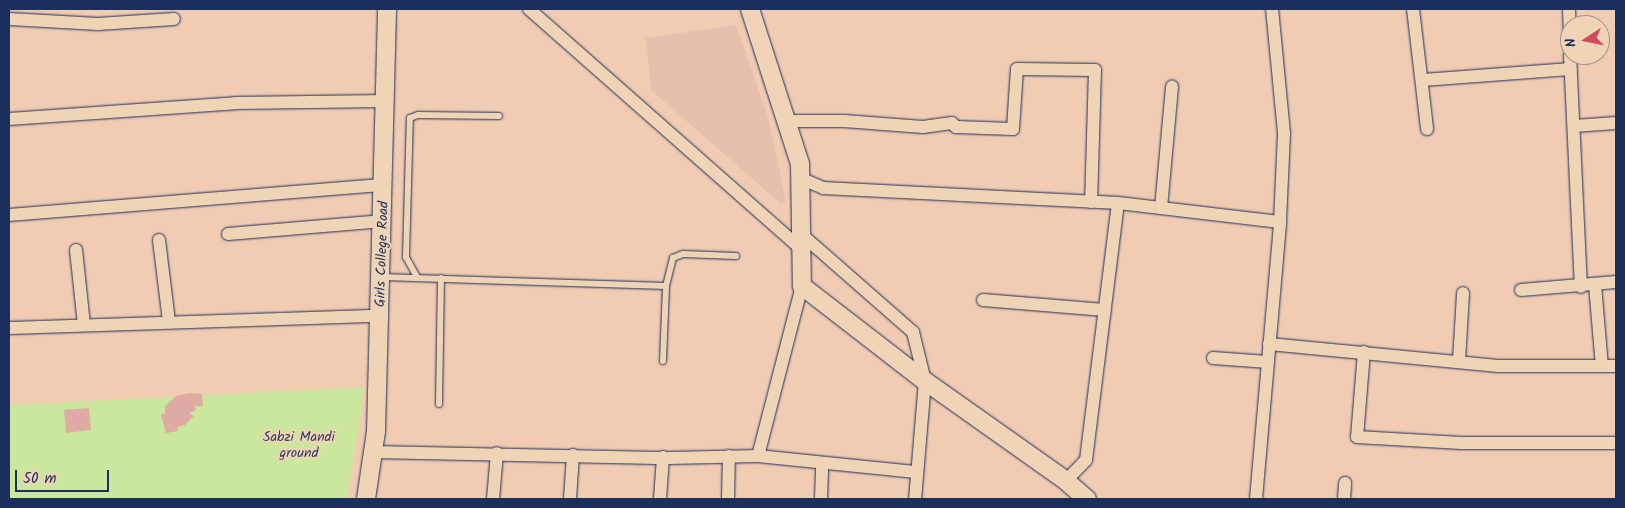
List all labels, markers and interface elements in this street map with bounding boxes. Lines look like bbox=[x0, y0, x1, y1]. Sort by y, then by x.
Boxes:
north arrow bbox=[1560, 15, 1610, 65]
text: N bbox=[1560, 36, 1583, 49]
street label: Girls College Road bbox=[372, 201, 392, 307]
park label: Sabzi Mandi ground bbox=[263, 429, 335, 462]
scale bar bbox=[18, 460, 111, 492]
text: 50 m bbox=[23, 467, 57, 491]

